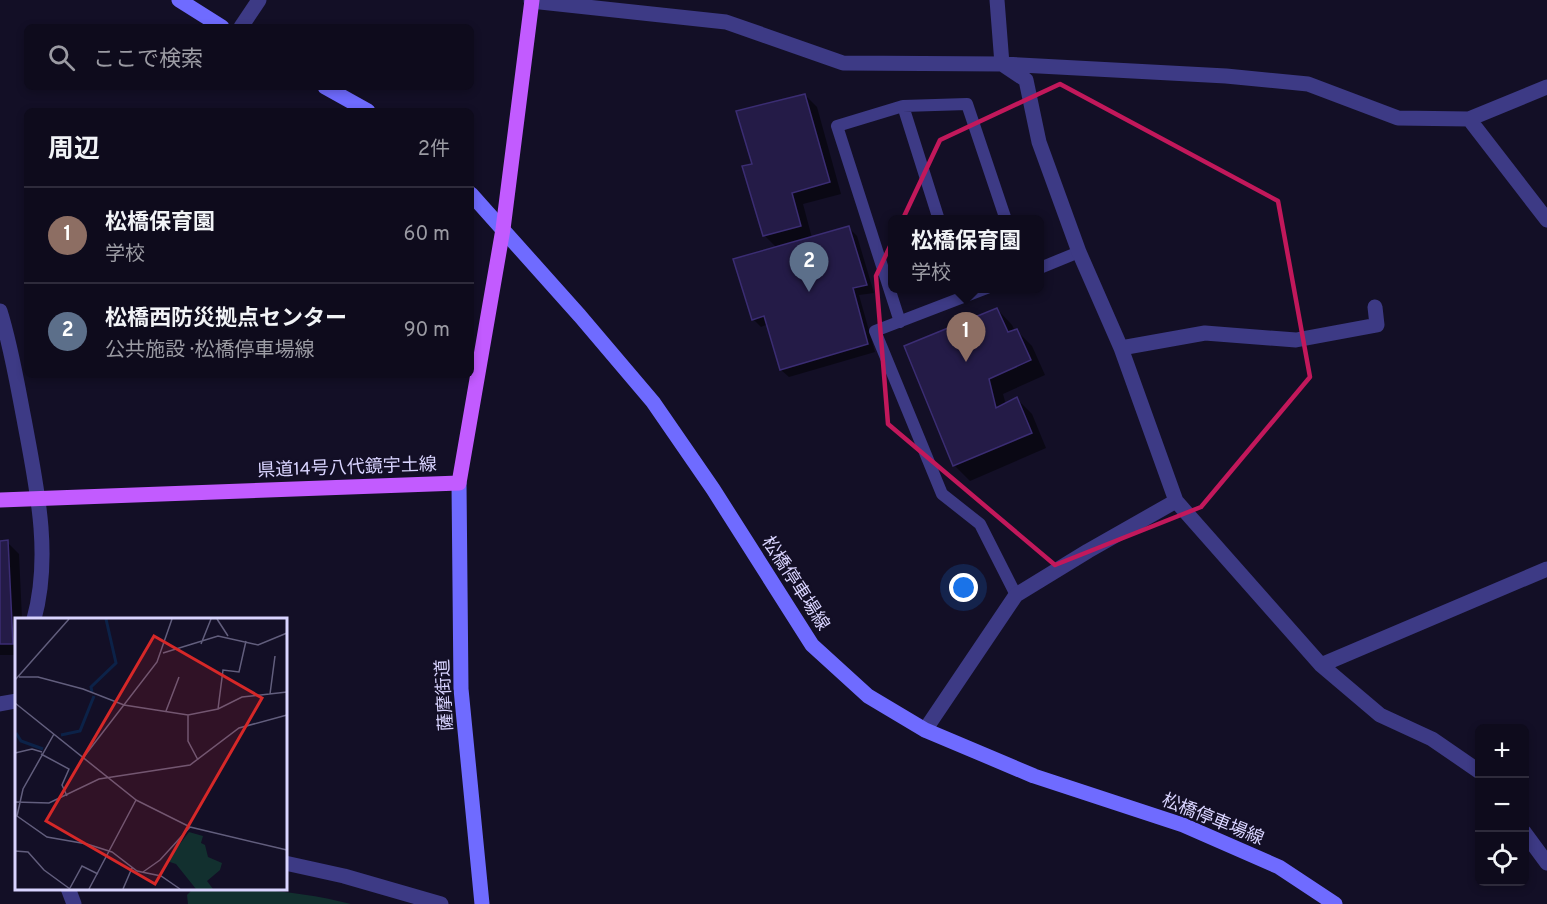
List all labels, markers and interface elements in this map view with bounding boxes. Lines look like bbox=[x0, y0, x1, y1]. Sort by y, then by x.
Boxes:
search box bbox=[24, 24, 474, 90]
icon: search bbox=[45, 41, 78, 74]
text: ここで検索 bbox=[93, 47, 203, 74]
text: 周辺 bbox=[48, 134, 100, 167]
text: 2件 bbox=[418, 137, 450, 163]
text: 松橋保育園 bbox=[105, 210, 215, 237]
popup bbox=[888, 215, 1044, 293]
text: 1 bbox=[64, 222, 72, 248]
text: 60 m bbox=[404, 222, 450, 248]
text: 松橋保育園 bbox=[911, 229, 1021, 256]
text: 学校 bbox=[105, 242, 145, 268]
pin: 2 bbox=[790, 242, 828, 292]
text: 学校 bbox=[911, 261, 951, 287]
text: 松橋西防災拠点センター bbox=[105, 306, 347, 333]
pin: 1 bbox=[946, 312, 986, 362]
text: 2 bbox=[61, 318, 74, 344]
text: 90 m bbox=[404, 318, 450, 344]
text: 公共施設 · 松橋停車場線 bbox=[105, 338, 314, 364]
street label: 県道14号八代鏡宇土線 bbox=[257, 454, 437, 483]
street label: 松橋停車場線 bbox=[756, 532, 834, 635]
your location bbox=[949, 573, 978, 602]
inset map bbox=[15, 618, 286, 889]
street label: 薩摩街道 bbox=[432, 658, 459, 731]
map controls bbox=[1475, 724, 1529, 886]
button: + bbox=[1475, 724, 1529, 778]
button: − bbox=[1475, 778, 1529, 832]
street label: 松橋停車場線 bbox=[1158, 789, 1267, 851]
button: locate bbox=[1475, 832, 1529, 886]

